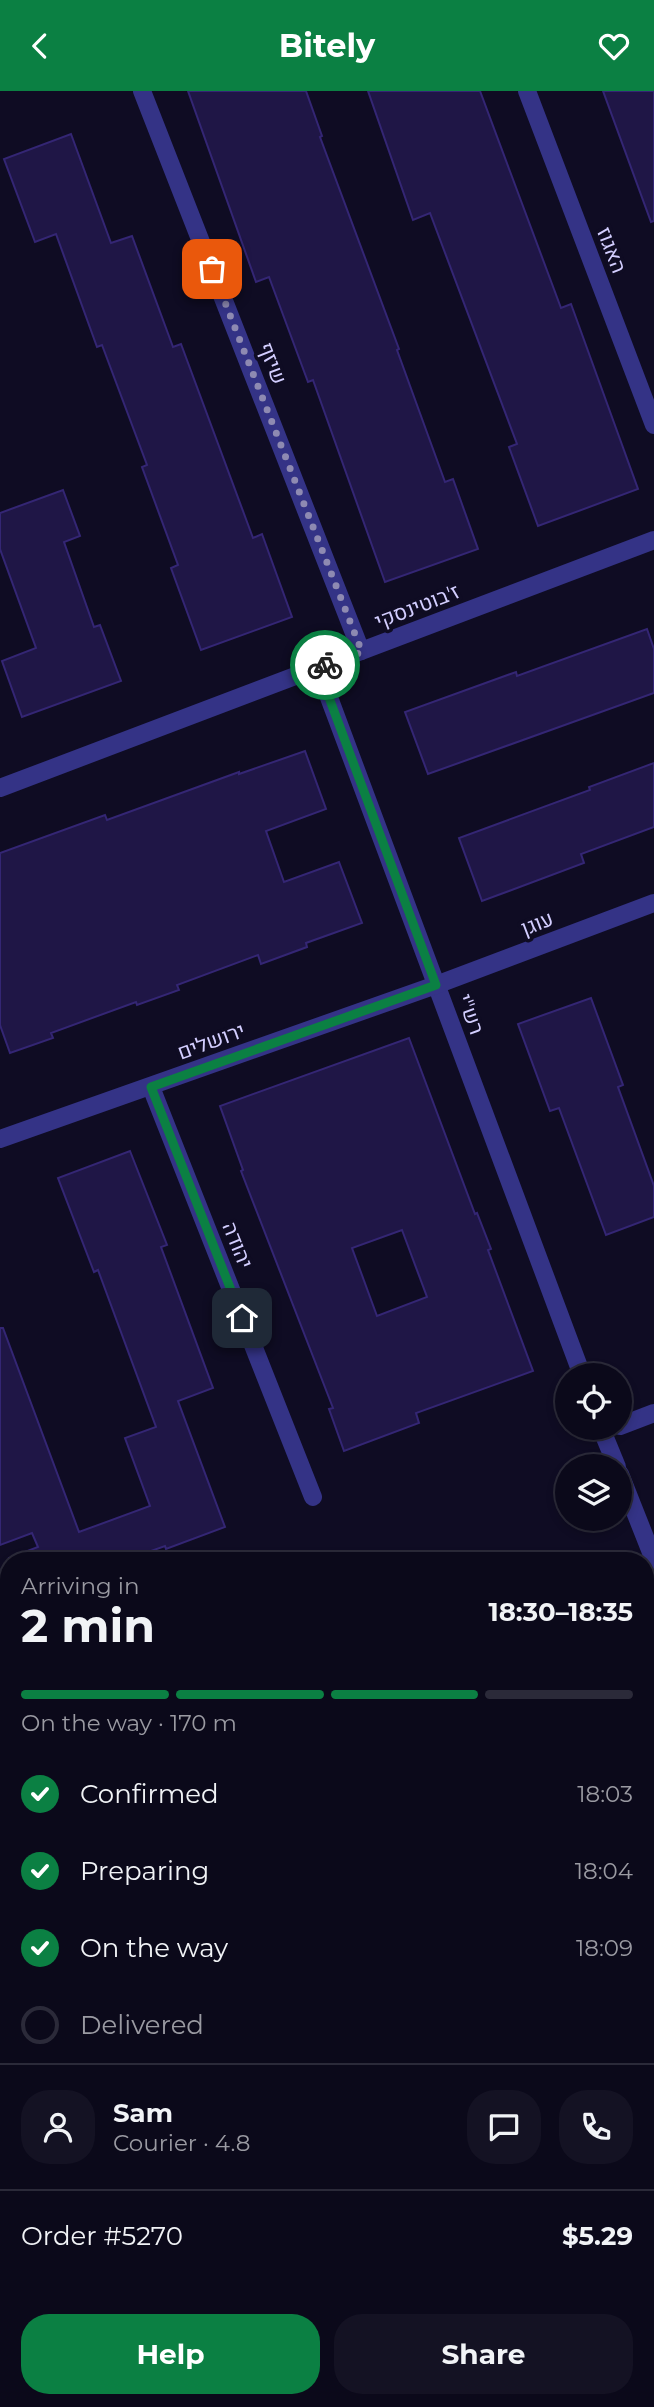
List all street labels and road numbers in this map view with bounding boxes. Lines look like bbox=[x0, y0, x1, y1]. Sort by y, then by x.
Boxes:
street label: האגוז bbox=[592, 223, 632, 277]
street label: שיזף bbox=[254, 338, 292, 388]
street label: ז'בוטינסקי bbox=[371, 578, 463, 634]
street label: עוגן bbox=[517, 906, 557, 940]
street label: רש"י bbox=[452, 990, 490, 1038]
street label: ירושלים bbox=[174, 1017, 248, 1065]
street label: יהודה bbox=[217, 1218, 259, 1272]

